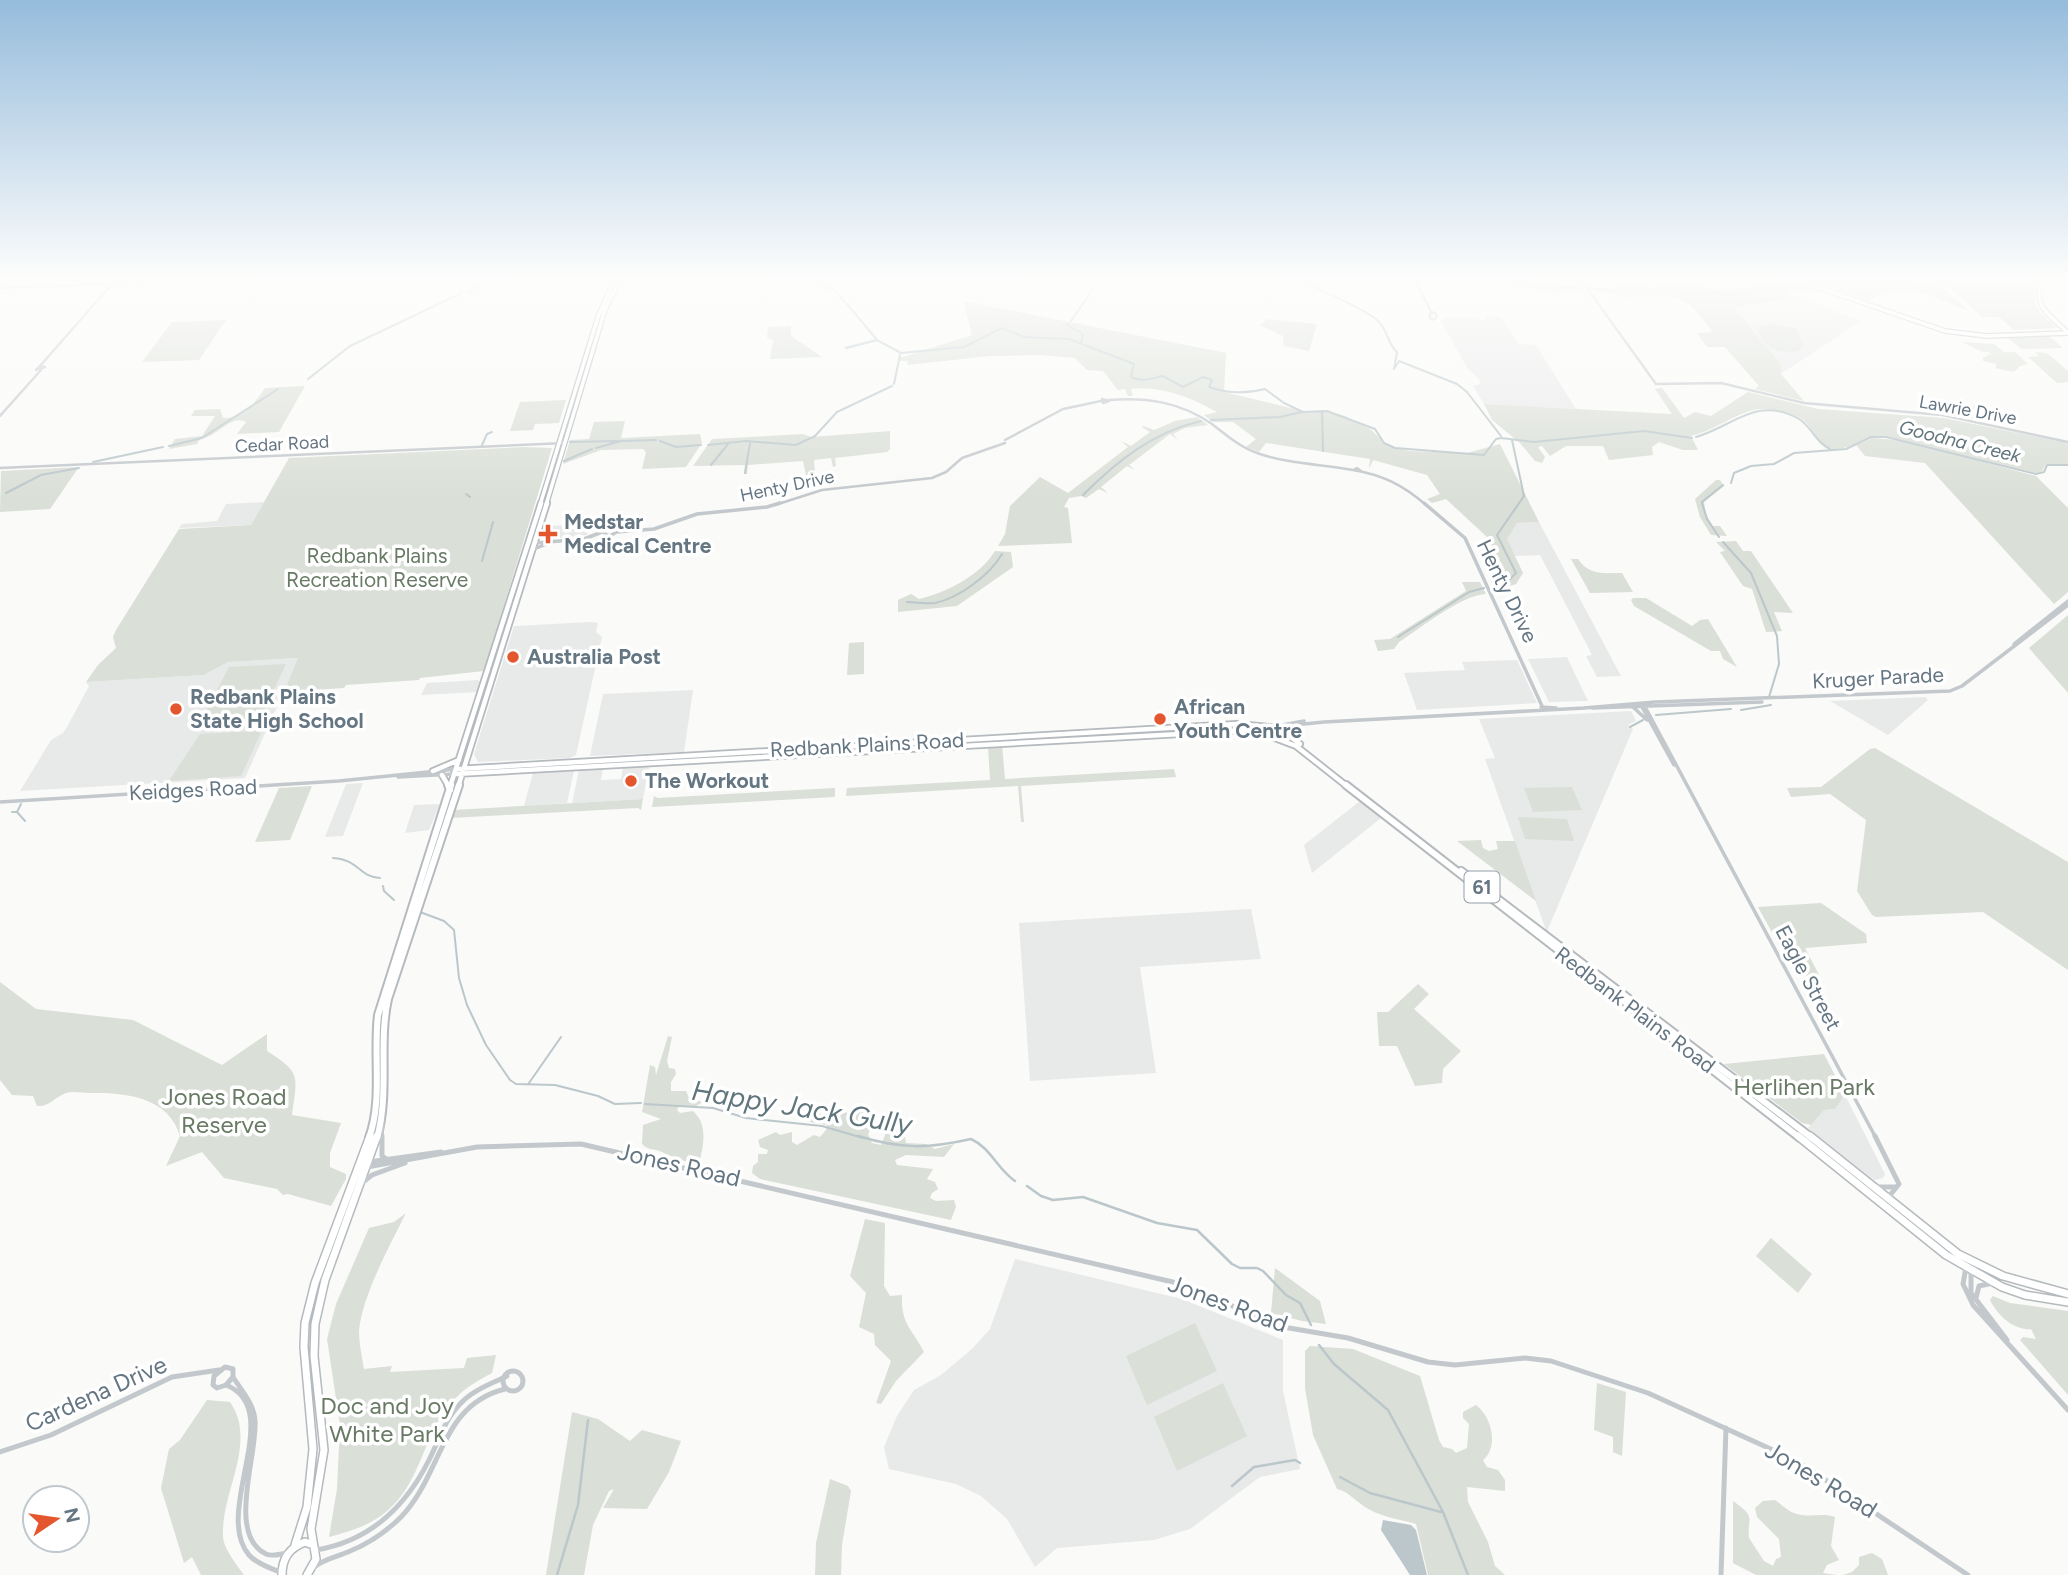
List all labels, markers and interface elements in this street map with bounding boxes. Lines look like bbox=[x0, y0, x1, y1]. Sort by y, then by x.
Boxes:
street label: Lawrie Drive bbox=[1917, 391, 2019, 429]
water label: Goodna Creek bbox=[1897, 415, 2024, 468]
street label: Cedar Road bbox=[234, 431, 330, 457]
street label: Henty Drive bbox=[738, 465, 836, 507]
place label: Medstar Medical Centre bbox=[564, 509, 712, 558]
marker: Medstar Medical Centre bbox=[538, 524, 558, 544]
street label: Henty Drive bbox=[1472, 535, 1543, 646]
park label: Redbank Plains Recreation Reserve bbox=[286, 543, 468, 592]
place label: Australia Post bbox=[527, 644, 661, 669]
marker: Australia Post bbox=[505, 649, 521, 665]
street label: Kruger Parade bbox=[1811, 662, 1944, 693]
place label: Redbank Plains State High School bbox=[190, 684, 364, 733]
place label: African Youth Centre bbox=[1174, 694, 1303, 743]
marker: Redbank Plains State High School bbox=[168, 701, 184, 717]
marker: African Youth Centre bbox=[1152, 711, 1168, 727]
street label: Redbank Plains Road bbox=[769, 727, 965, 762]
place label: The Workout bbox=[645, 768, 769, 793]
marker: The Workout bbox=[623, 773, 639, 789]
street label: Keidges Road bbox=[128, 774, 258, 805]
road number: 61 bbox=[1464, 872, 1500, 902]
street label: Eagle Street bbox=[1770, 921, 1847, 1035]
street label: Redbank Plains Road bbox=[1550, 941, 1720, 1078]
park label: Herlihen Park bbox=[1733, 1072, 1875, 1101]
water label: Happy Jack Gully bbox=[689, 1073, 916, 1141]
park label: Jones Road Reserve bbox=[161, 1082, 287, 1139]
street label: Jones Road bbox=[615, 1136, 743, 1193]
street label: Jones Road bbox=[1164, 1269, 1292, 1339]
street label: Cardena Drive bbox=[21, 1349, 171, 1438]
park label: Doc and Joy White Park bbox=[320, 1391, 454, 1448]
street label: Jones Road bbox=[1760, 1435, 1882, 1524]
north arrow bbox=[21, 1484, 91, 1554]
text: N bbox=[59, 1506, 85, 1525]

